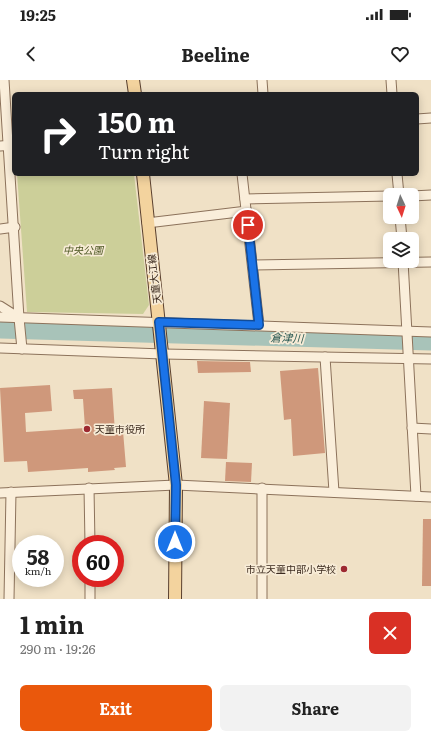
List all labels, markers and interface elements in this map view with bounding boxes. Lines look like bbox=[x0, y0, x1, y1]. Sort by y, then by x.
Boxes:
text: 19:25 bbox=[20, 3, 56, 26]
text: Beeline bbox=[181, 41, 250, 68]
icon: back bbox=[20, 43, 42, 65]
icon: heart bbox=[389, 43, 411, 65]
text: 150 m bbox=[98, 100, 176, 142]
icon: right bbox=[32, 108, 84, 160]
text: Turn right bbox=[98, 138, 189, 165]
north arrow bbox=[383, 188, 419, 224]
map controls bbox=[383, 188, 419, 268]
pin bbox=[231, 208, 265, 242]
icon: arrive bbox=[237, 214, 259, 236]
button: layers bbox=[383, 232, 419, 268]
park label: 中央公園 bbox=[63, 242, 105, 257]
street label: 天童大江線 bbox=[143, 253, 164, 305]
water label: 倉津川 bbox=[270, 328, 305, 346]
place label: 天童市役所 bbox=[95, 421, 145, 436]
marker: 天童市役所 bbox=[82, 424, 92, 434]
position arrow bbox=[154, 521, 196, 563]
speed limit sign: 60 bbox=[72, 535, 124, 587]
text: 58 bbox=[27, 541, 49, 571]
place label: 市立天童中部小学校 bbox=[246, 561, 336, 576]
text: km/h bbox=[25, 563, 51, 578]
marker: 市立天童中部小学校 bbox=[339, 564, 349, 574]
text: 1 min bbox=[20, 606, 84, 641]
button: close bbox=[369, 612, 411, 654]
text: 290 m · 19:26 bbox=[20, 639, 96, 658]
button: Exit bbox=[20, 685, 212, 731]
button: Share bbox=[220, 685, 411, 731]

